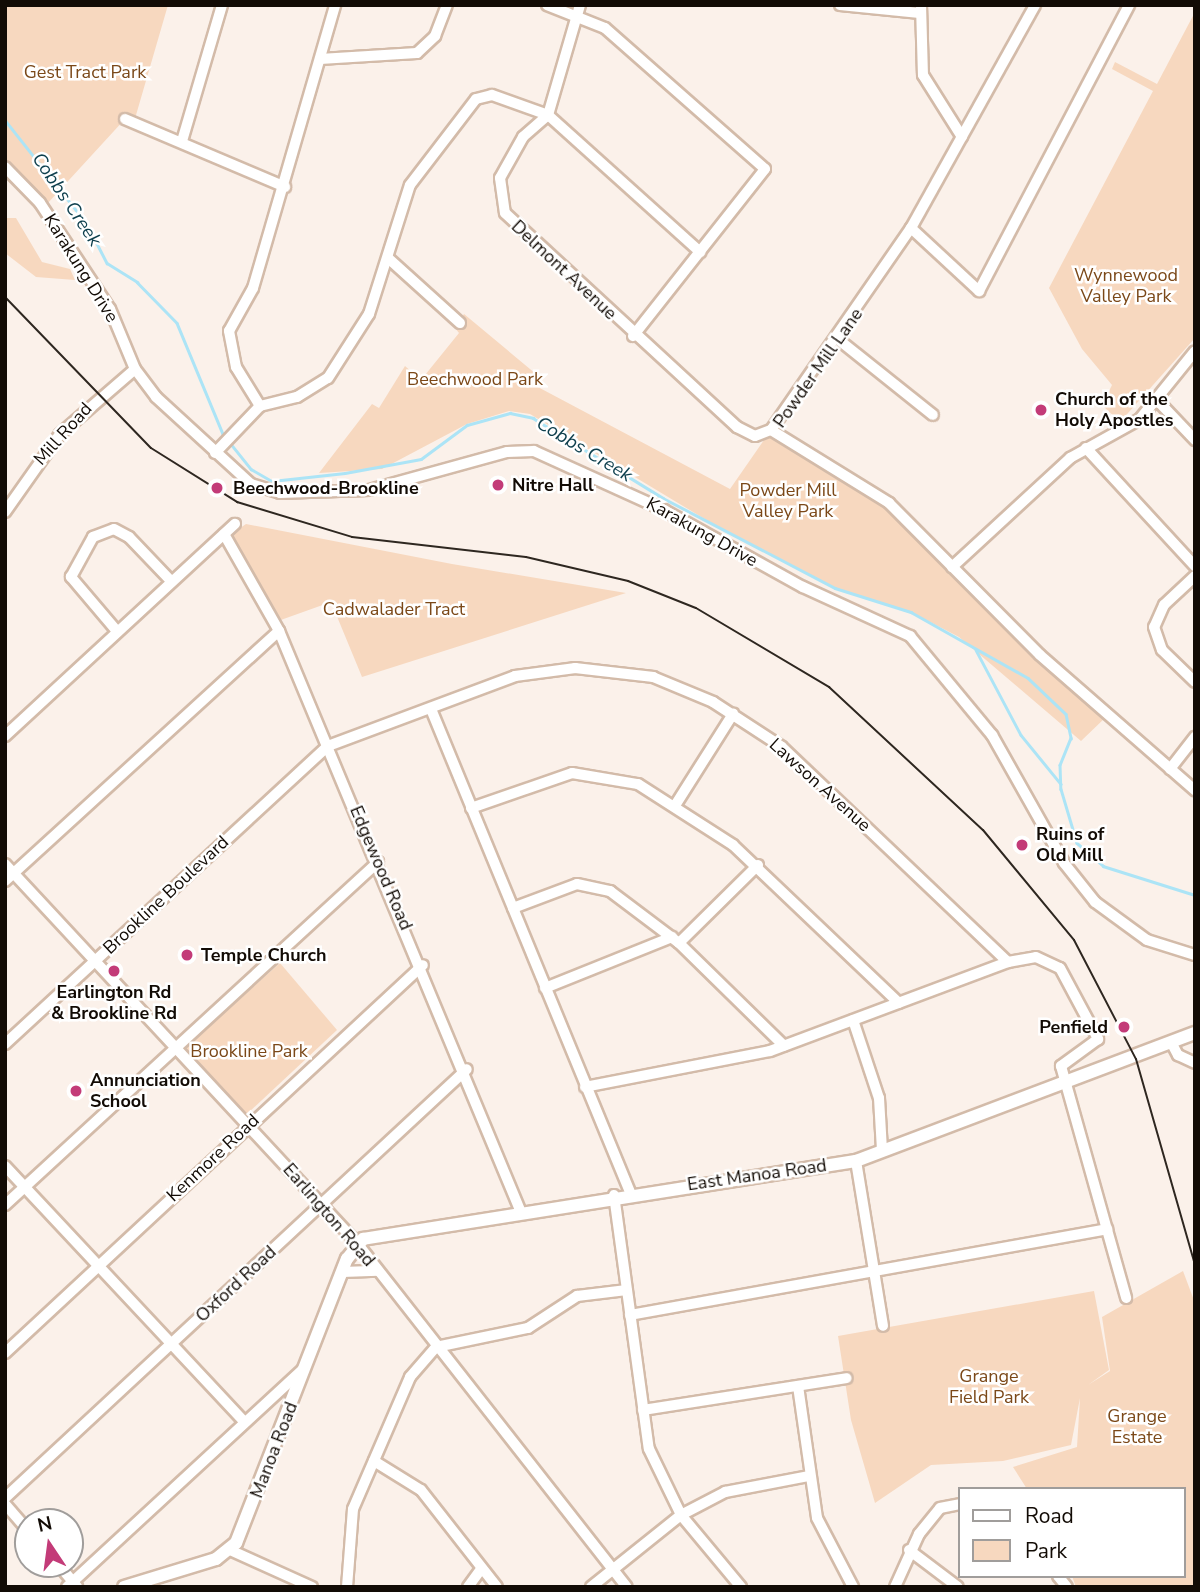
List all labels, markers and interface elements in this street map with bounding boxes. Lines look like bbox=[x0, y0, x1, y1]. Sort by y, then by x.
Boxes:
park label: Gest Tract Park bbox=[24, 61, 146, 83]
water label: Cobbs Creek bbox=[26, 149, 106, 251]
street label: Karakung Drive bbox=[39, 210, 123, 326]
street label: Delmont Avenue bbox=[507, 216, 621, 324]
park label: Wynnewood Valley Park bbox=[1074, 265, 1178, 308]
street label: Powder Mill Lane bbox=[769, 304, 867, 432]
park label: Beechwood Park bbox=[407, 368, 543, 390]
place label: Church of the Holy Apostles bbox=[1055, 389, 1173, 432]
street label: Mill Road bbox=[29, 398, 97, 470]
marker: Church of the Holy Apostles bbox=[1033, 402, 1049, 418]
water label: Cobbs Creek bbox=[532, 412, 636, 488]
place label: Nitre Hall bbox=[512, 474, 594, 496]
place label: Beechwood-Brookline bbox=[233, 477, 419, 499]
marker: Nitre Hall bbox=[490, 477, 506, 493]
marker: Beechwood-Brookline bbox=[207, 478, 227, 498]
park label: Powder Mill Valley Park bbox=[739, 480, 837, 522]
street label: Karakung Drive bbox=[643, 493, 761, 571]
park label: Cadwalader Tract bbox=[323, 598, 465, 620]
street label: Lawson Avenue bbox=[765, 734, 875, 836]
street label: Edgewood Road bbox=[345, 803, 417, 933]
place label: Ruins of Old Mill bbox=[1036, 824, 1104, 866]
street label: Brookline Boulevard bbox=[99, 831, 233, 959]
marker: Ruins of Old Mill bbox=[1014, 837, 1030, 853]
place label: Temple Church bbox=[201, 944, 326, 966]
marker: Temple Church bbox=[179, 947, 195, 963]
marker: Earlington Rd & Brookline Rd bbox=[106, 963, 122, 979]
place label: Earlington Rd & Brookline Rd bbox=[51, 982, 177, 1024]
place label: Penfield bbox=[1039, 1016, 1108, 1038]
marker: Penfield bbox=[1114, 1017, 1134, 1037]
park label: Brookline Park bbox=[190, 1040, 308, 1062]
place label: Annunciation School bbox=[90, 1070, 201, 1112]
marker: Annunciation School bbox=[68, 1083, 84, 1099]
street label: Kenmore Road bbox=[162, 1110, 264, 1206]
street label: East Manoa Road bbox=[686, 1155, 828, 1195]
street label: Earlington Road bbox=[278, 1159, 380, 1271]
street label: Oxford Road bbox=[191, 1241, 281, 1327]
park label: Grange Field Park bbox=[949, 1366, 1029, 1408]
street label: Manoa Road bbox=[246, 1399, 302, 1501]
park label: Grange Estate bbox=[1107, 1406, 1167, 1448]
legend bbox=[958, 1487, 1186, 1578]
text: Road bbox=[1025, 1502, 1074, 1530]
north arrow bbox=[14, 1508, 84, 1578]
text: N bbox=[35, 1510, 55, 1539]
text: Park bbox=[1025, 1537, 1067, 1565]

